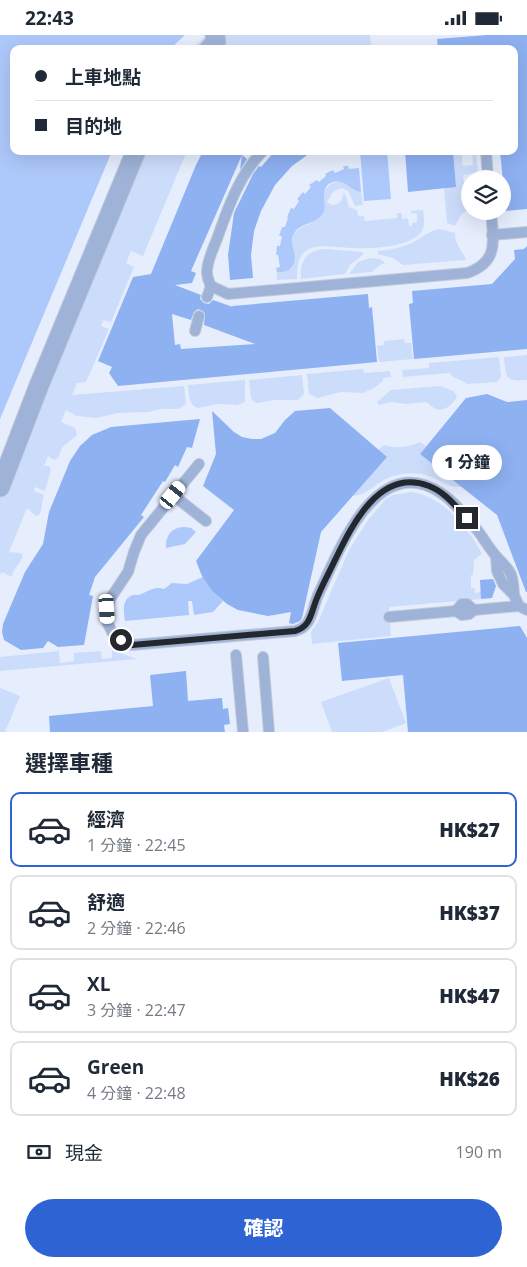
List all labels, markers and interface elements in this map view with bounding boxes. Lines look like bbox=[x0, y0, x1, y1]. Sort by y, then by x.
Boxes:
text: 22:43 bbox=[25, 5, 74, 31]
text: 上車地點 bbox=[65, 64, 141, 90]
text: 目的地 bbox=[65, 113, 122, 139]
map controls bbox=[461, 170, 511, 220]
button: layers bbox=[461, 170, 511, 220]
callout: 1 分鐘 bbox=[432, 445, 502, 481]
text: 1 分鐘 bbox=[444, 451, 490, 473]
car bbox=[157, 479, 188, 511]
route end bbox=[456, 507, 478, 529]
car bbox=[98, 594, 115, 624]
route start bbox=[110, 629, 132, 651]
text: 選擇車種 bbox=[25, 747, 113, 777]
text: 經濟 bbox=[87, 806, 125, 832]
icon: car bbox=[27, 807, 72, 852]
text: HK$27 bbox=[439, 817, 500, 843]
text: 1 分鐘 · 22:45 bbox=[87, 834, 186, 856]
text: 舒適 bbox=[87, 889, 125, 915]
icon: car bbox=[27, 890, 72, 935]
text: HK$37 bbox=[439, 900, 500, 926]
text: 2 分鐘 · 22:46 bbox=[87, 917, 186, 939]
text: XL bbox=[87, 971, 110, 997]
icon: car bbox=[27, 973, 72, 1018]
text: HK$47 bbox=[439, 983, 500, 1009]
text: 3 分鐘 · 22:47 bbox=[87, 999, 186, 1021]
text: Green bbox=[87, 1054, 144, 1080]
icon: car bbox=[27, 1056, 72, 1101]
text: HK$26 bbox=[439, 1066, 500, 1092]
text: 4 分鐘 · 22:48 bbox=[87, 1082, 186, 1104]
icon: cash bbox=[25, 1138, 53, 1166]
text: 現金 bbox=[65, 1140, 103, 1166]
text: 190 m bbox=[456, 1141, 502, 1163]
button: 確認 bbox=[25, 1199, 502, 1257]

